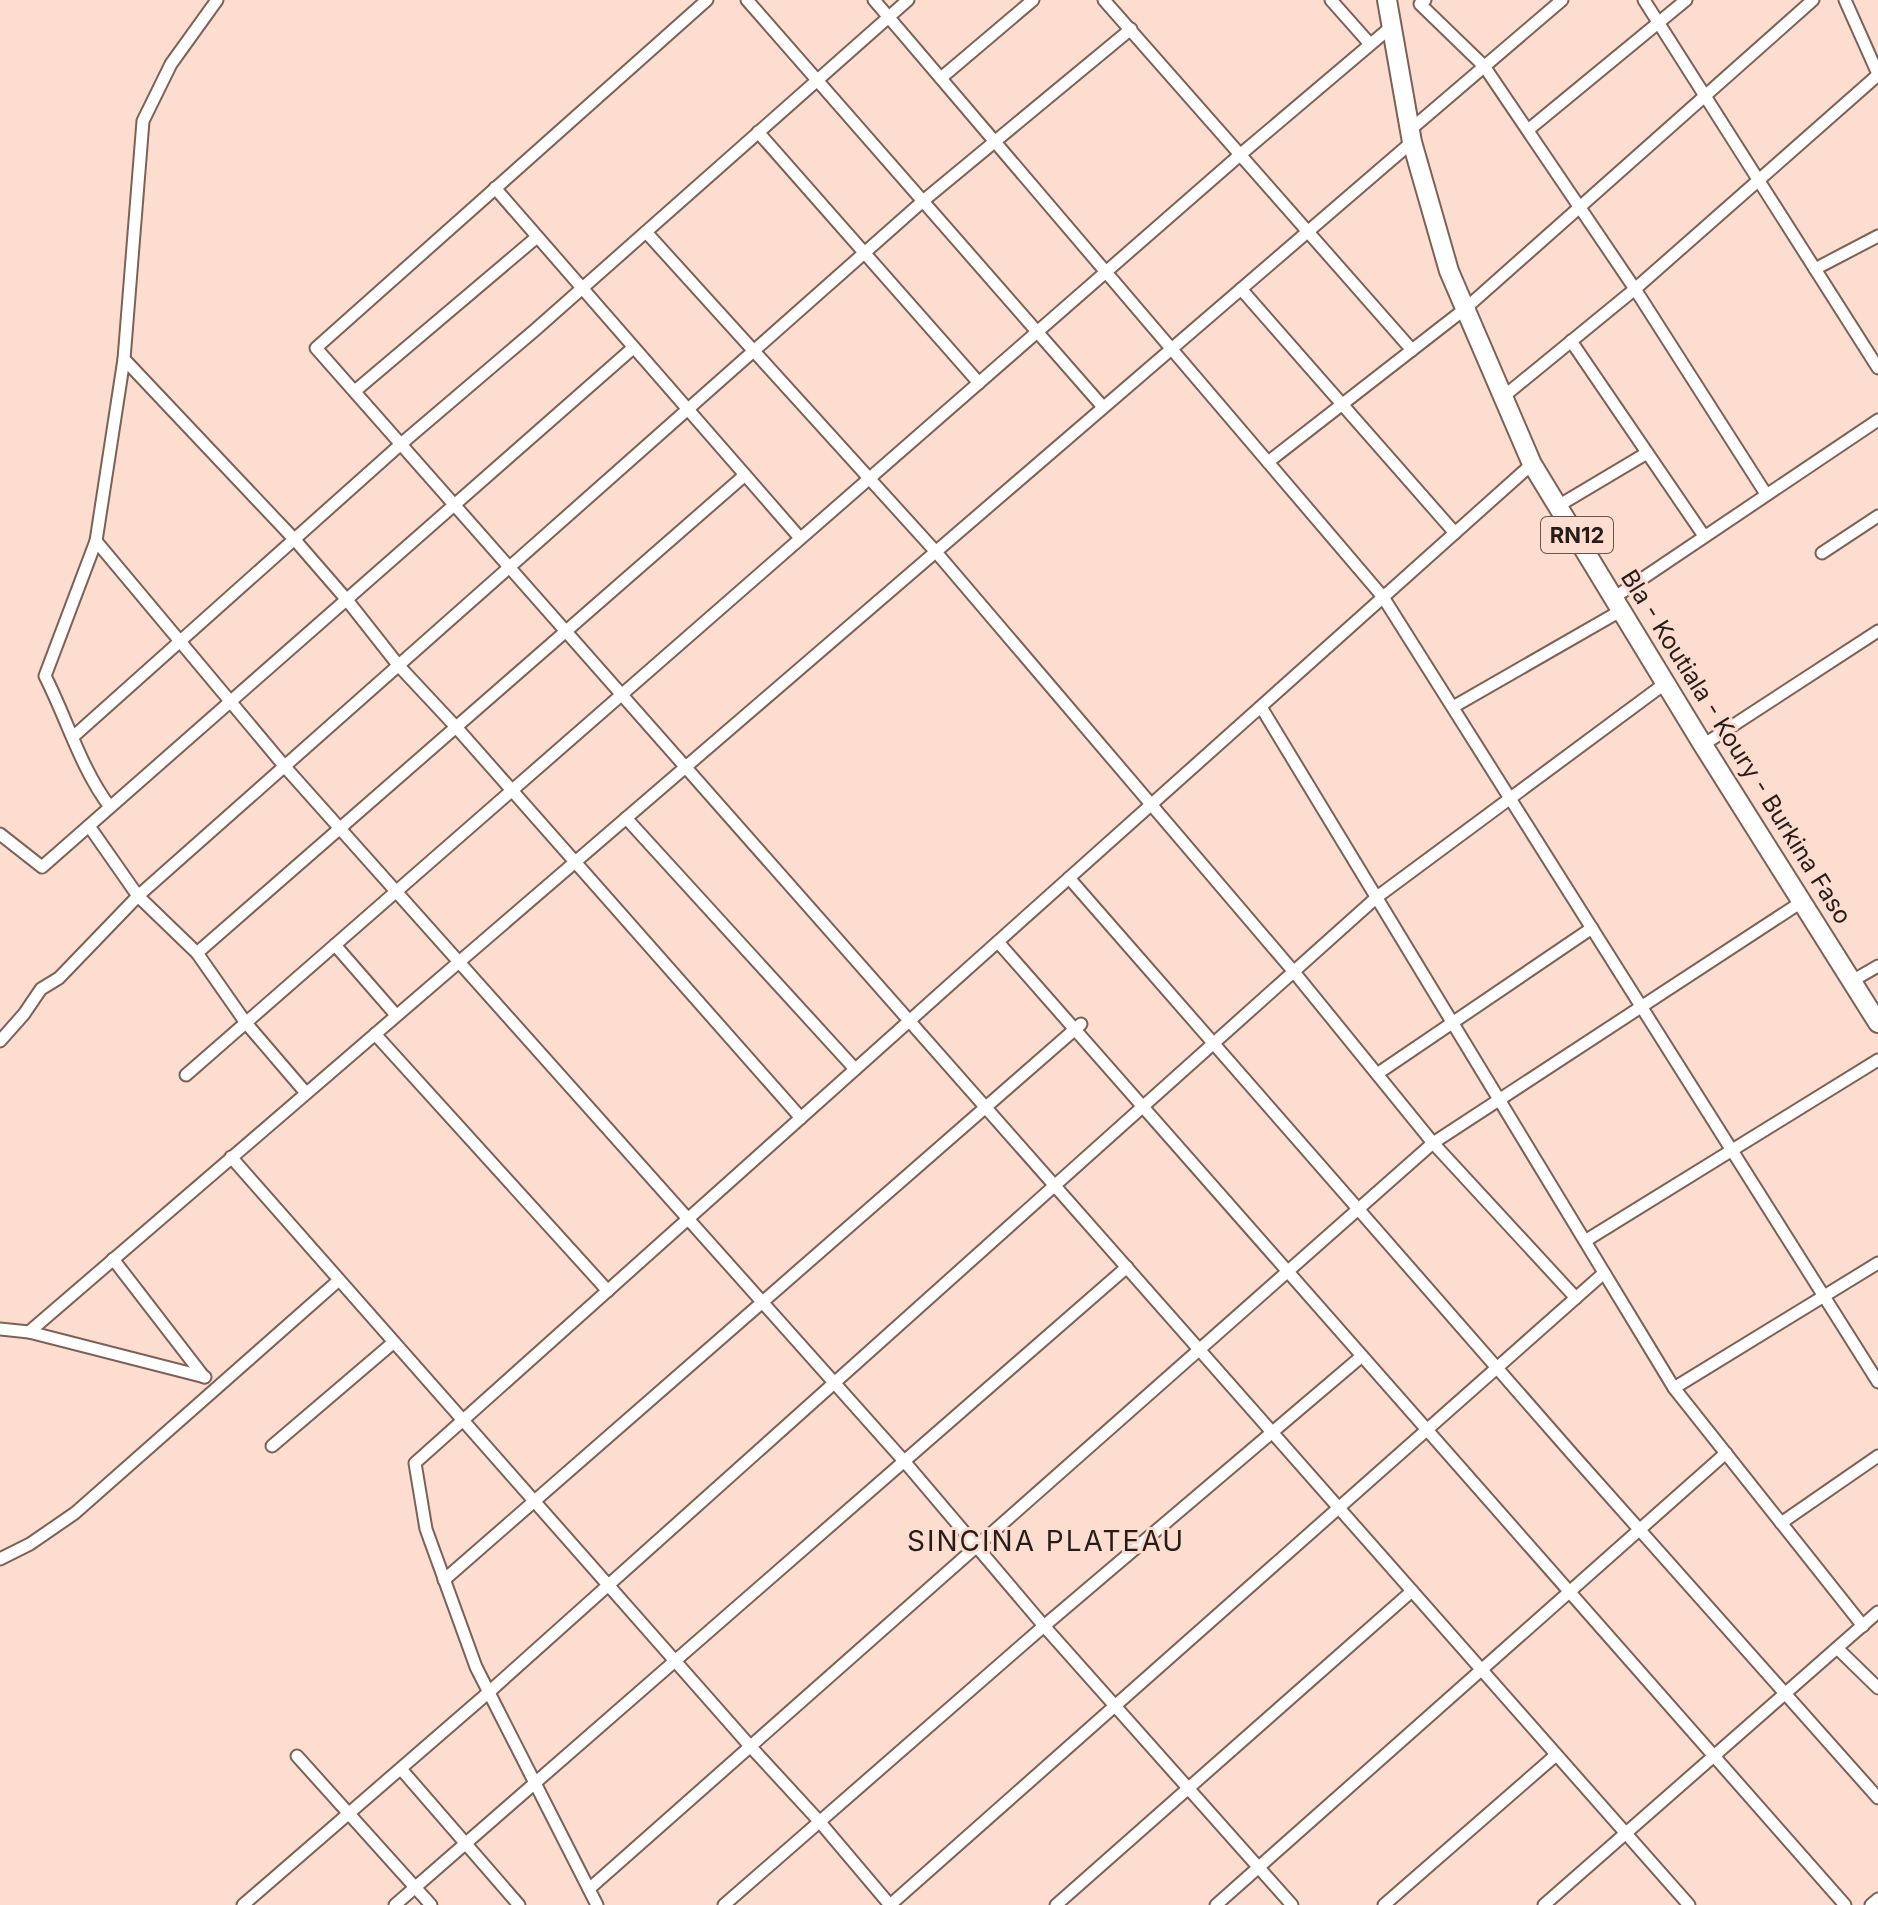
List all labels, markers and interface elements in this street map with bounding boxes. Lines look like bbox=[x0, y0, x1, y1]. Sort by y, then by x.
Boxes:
road number: RN12 bbox=[1541, 517, 1613, 553]
street label: Bla - Koutiala - Koury - Burkina Faso bbox=[1615, 564, 1858, 929]
district label: SINCINA PLATEAU bbox=[907, 1524, 1185, 1558]

